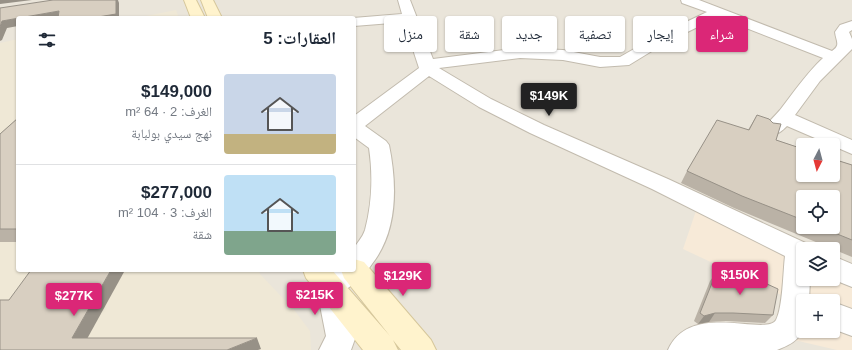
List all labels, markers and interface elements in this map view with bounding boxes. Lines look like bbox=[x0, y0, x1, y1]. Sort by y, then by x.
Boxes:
chip: منزل bbox=[384, 16, 437, 52]
chip: شقة bbox=[445, 16, 494, 52]
chip: جديد bbox=[502, 16, 557, 52]
chip: تصفية bbox=[565, 16, 625, 52]
chip: إيجار bbox=[633, 16, 688, 52]
chip: شراء bbox=[696, 16, 748, 52]
icon: filters bbox=[36, 29, 58, 51]
text: العقارات: 5 bbox=[263, 29, 336, 48]
text: $149,000 bbox=[141, 82, 212, 101]
pin: $149K bbox=[521, 83, 577, 117]
text: $149K bbox=[530, 88, 568, 103]
icon: home bbox=[256, 90, 304, 138]
text: الغرف: 2 · 64 m² bbox=[125, 104, 212, 119]
text: نهج سيدي بولبابة bbox=[131, 126, 212, 141]
north arrow bbox=[796, 138, 840, 182]
map controls bbox=[796, 138, 840, 338]
text: $277,000 bbox=[141, 183, 212, 202]
button: locate bbox=[796, 190, 840, 234]
icon: home bbox=[256, 191, 304, 239]
text: الغرف: 3 · 104 m² bbox=[118, 205, 212, 220]
text: شقة bbox=[193, 227, 212, 242]
button: layers bbox=[796, 242, 840, 286]
pin: $150K bbox=[712, 262, 768, 296]
pin: $129K bbox=[375, 263, 431, 297]
text: $150K bbox=[721, 267, 759, 282]
text: $129K bbox=[384, 268, 422, 283]
pin: $215K bbox=[287, 282, 343, 316]
pin: $277K bbox=[46, 283, 102, 317]
text: $215K bbox=[296, 287, 334, 302]
text: $277K bbox=[55, 288, 93, 303]
button: + bbox=[796, 294, 840, 338]

